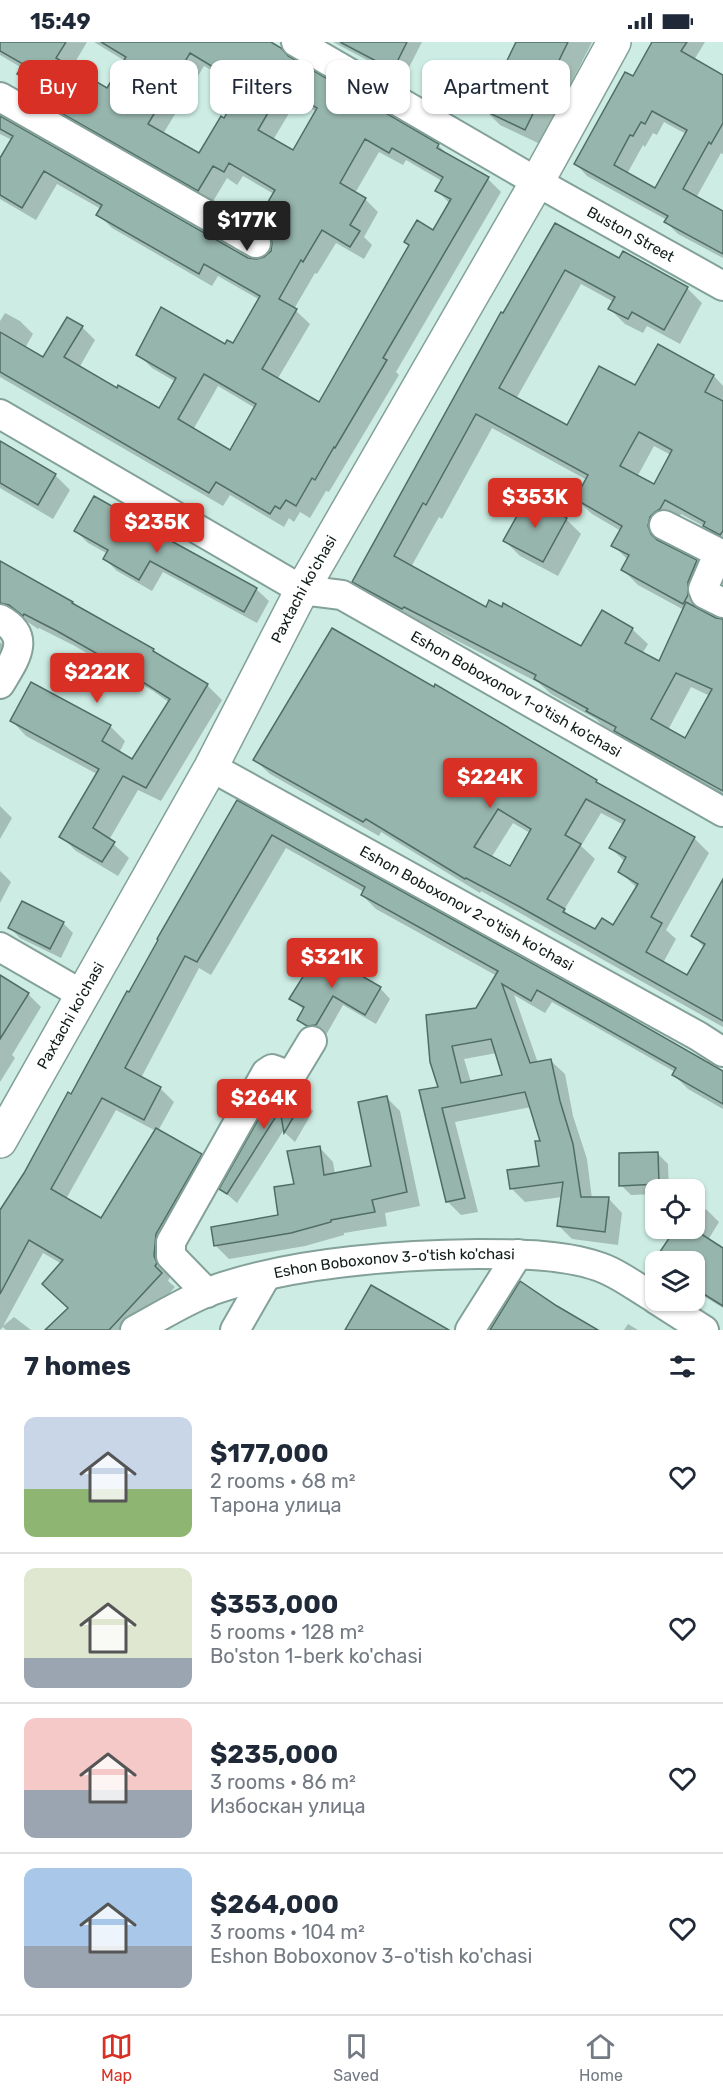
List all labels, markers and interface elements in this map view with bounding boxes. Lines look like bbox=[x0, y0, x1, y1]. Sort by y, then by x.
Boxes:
text: 15:49 bbox=[30, 8, 91, 35]
chip: Buy bbox=[18, 60, 98, 114]
chip: Rent bbox=[110, 60, 198, 114]
chip: Filters bbox=[210, 60, 314, 114]
chip: New bbox=[326, 60, 410, 114]
chip: Apartment bbox=[422, 60, 570, 114]
pin: $177K bbox=[205, 201, 289, 252]
street label: Buston Street bbox=[584, 203, 678, 266]
text: $177K bbox=[217, 208, 277, 232]
pin: $353K bbox=[493, 478, 577, 529]
text: $353K bbox=[502, 485, 568, 509]
pin: $235K bbox=[115, 503, 199, 554]
text: $235K bbox=[124, 510, 190, 534]
street label: Paxtachi ko'chasi bbox=[267, 532, 341, 646]
street label: Eshon Boboxonov 1-o'tish ko'chasi bbox=[407, 627, 624, 761]
pin: $222K bbox=[55, 653, 139, 704]
text: $222K bbox=[64, 660, 130, 684]
pin: $224K bbox=[448, 758, 532, 809]
text: $224K bbox=[457, 765, 523, 789]
street label: Eshon Boboxonov 2-o'tish ko'chasi bbox=[357, 842, 577, 974]
pin: $321K bbox=[290, 938, 374, 989]
text: $321K bbox=[301, 945, 363, 969]
street label: Paxtachi ko'chasi bbox=[33, 959, 108, 1072]
pin: $264K bbox=[222, 1079, 306, 1130]
text: $264K bbox=[231, 1086, 297, 1110]
map controls bbox=[645, 1179, 705, 1311]
button: locate bbox=[645, 1179, 705, 1239]
street label: Eshon Boboxonov 3-o'tish ko'chasi bbox=[272, 1245, 515, 1282]
button: layers bbox=[645, 1251, 705, 1311]
icon: filters bbox=[666, 1350, 699, 1383]
text: 7 homes bbox=[24, 1351, 131, 1382]
text: $177,000 bbox=[210, 1438, 329, 1469]
icon: home bbox=[72, 1441, 144, 1513]
icon: heart bbox=[666, 1461, 699, 1494]
text: 2 rooms · 68 m² bbox=[210, 1469, 356, 1493]
text: Тарона улица bbox=[210, 1493, 342, 1517]
text: $353,000 bbox=[210, 1589, 339, 1620]
icon: home bbox=[72, 1592, 144, 1664]
icon: heart bbox=[666, 1612, 699, 1645]
text: 5 rooms · 128 m² bbox=[210, 1620, 364, 1644]
text: Bo'ston 1-berk ko'chasi bbox=[210, 1644, 422, 1668]
text: $235,000 bbox=[210, 1739, 338, 1770]
icon: home bbox=[72, 1742, 144, 1814]
icon: heart bbox=[666, 1762, 699, 1795]
text: 3 rooms · 86 m² bbox=[210, 1770, 356, 1794]
text: Избоскан улица bbox=[210, 1794, 366, 1818]
text: $264,000 bbox=[210, 1889, 339, 1920]
icon: home bbox=[72, 1892, 144, 1964]
icon: heart bbox=[666, 1912, 699, 1945]
text: 3 rooms · 104 m² bbox=[210, 1920, 365, 1944]
text: Eshon Boboxonov 3-o'tish ko'chasi bbox=[210, 1944, 532, 1968]
tab: Map bbox=[100, 2030, 133, 2085]
tab: Saved bbox=[333, 2030, 379, 2085]
tab: Home bbox=[579, 2030, 623, 2085]

